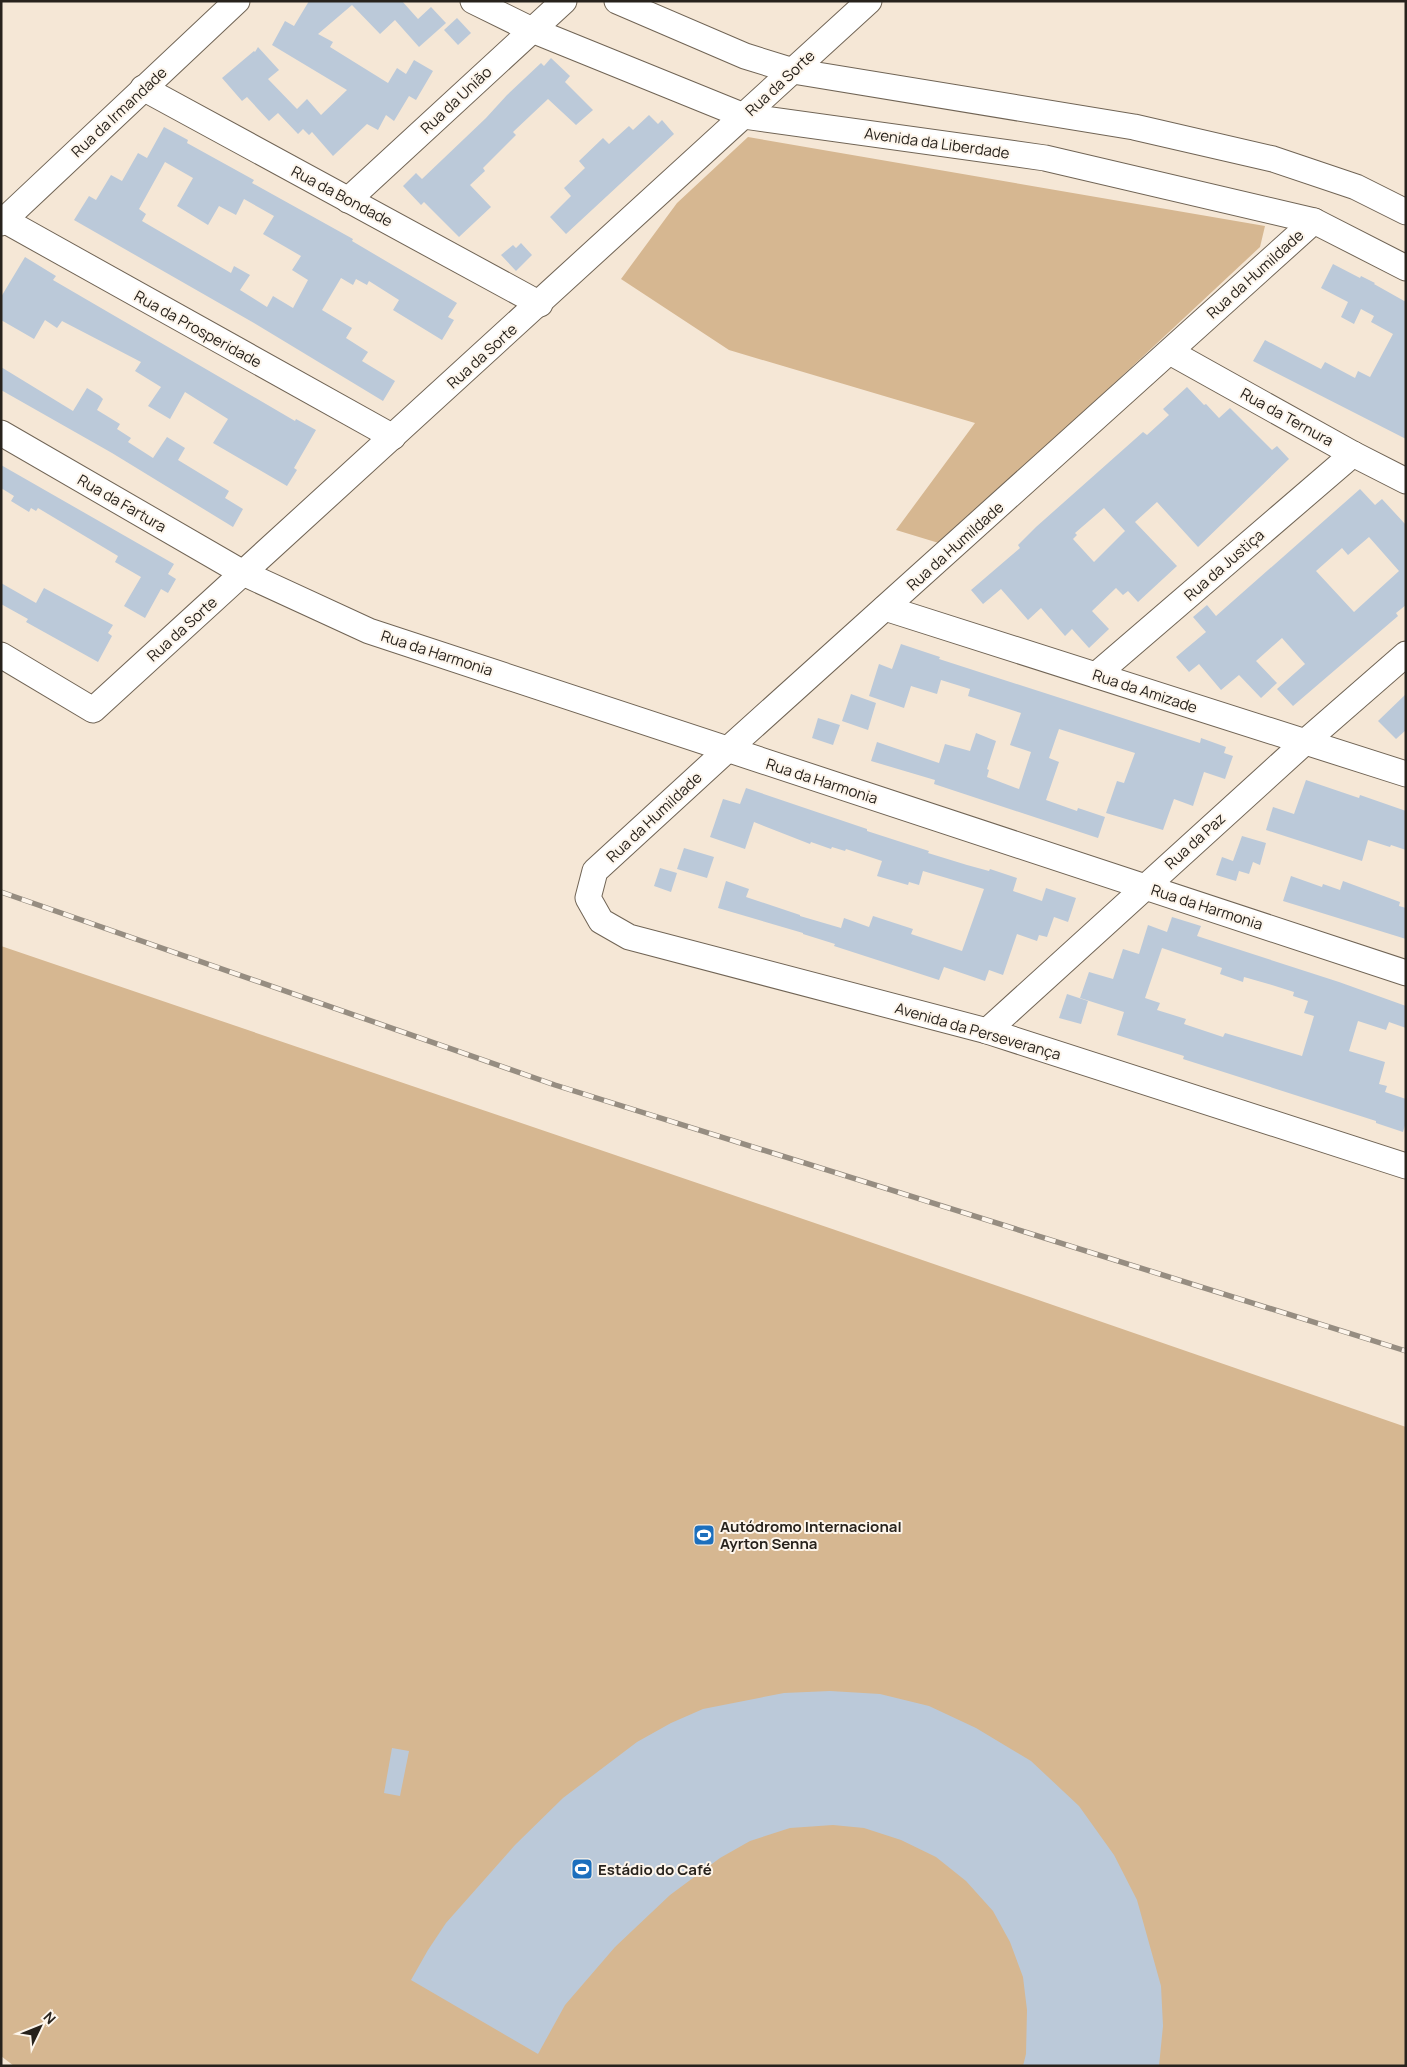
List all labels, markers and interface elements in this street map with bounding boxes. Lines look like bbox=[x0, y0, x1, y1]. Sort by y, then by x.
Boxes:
street label: Rua da Sorte bbox=[741, 45, 819, 121]
street label: Rua da Irmandade bbox=[67, 62, 172, 162]
street label: Rua da União bbox=[416, 62, 496, 138]
street label: Avenida da Liberdade bbox=[863, 122, 1011, 164]
street label: Rua da Bondade bbox=[288, 161, 396, 232]
street label: Rua da Humildade bbox=[1202, 225, 1308, 323]
street label: Rua da Prosperidade bbox=[131, 285, 266, 373]
street label: Rua da Sorte bbox=[442, 319, 522, 393]
street label: Rua da Ternura bbox=[1237, 383, 1337, 451]
street label: Rua da Fartura bbox=[74, 469, 170, 537]
street label: Rua da Humildade bbox=[902, 497, 1008, 595]
street label: Rua da Justiça bbox=[1179, 524, 1269, 606]
street label: Rua da Sorte bbox=[142, 592, 222, 666]
street label: Rua da Harmonia bbox=[378, 625, 496, 681]
street label: Rua da Amizade bbox=[1090, 664, 1200, 718]
street label: Rua da Harmonia bbox=[763, 753, 881, 809]
street label: Rua da Humildade bbox=[602, 767, 707, 867]
street label: Rua da Paz bbox=[1160, 808, 1230, 874]
street label: Rua da Harmonia bbox=[1148, 879, 1266, 935]
street label: Avenida da Perseverança bbox=[893, 997, 1063, 1065]
place label: Autódromo Internacional Ayrton Senna bbox=[720, 1516, 902, 1554]
sports icon: Autódromo Internacional Ayrton Senna bbox=[692, 1523, 716, 1547]
sports icon: Estádio do Café bbox=[570, 1857, 594, 1881]
place label: Estádio do Café bbox=[598, 1859, 712, 1880]
north arrow bbox=[15, 2002, 65, 2052]
text: N bbox=[39, 2008, 60, 2028]

